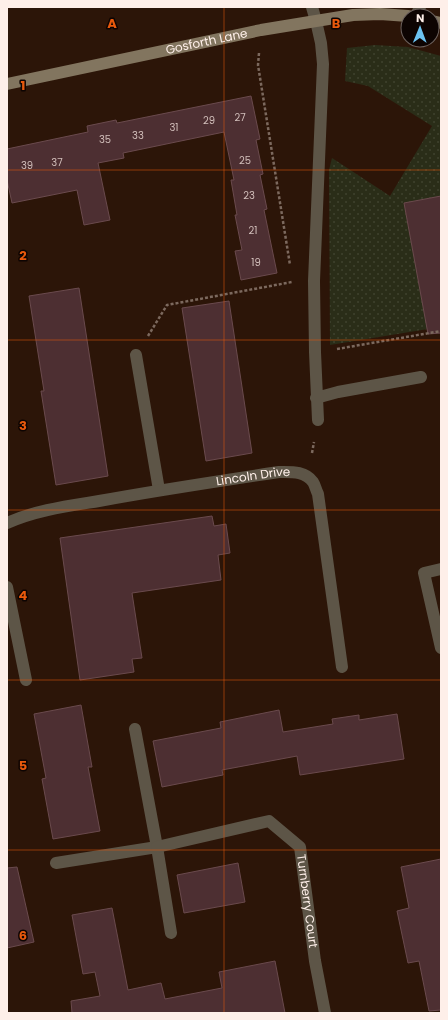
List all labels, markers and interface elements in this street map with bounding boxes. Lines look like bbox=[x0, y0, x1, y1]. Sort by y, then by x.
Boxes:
north arrow bbox=[400, 8, 440, 48]
text: N bbox=[416, 10, 424, 26]
text: A bbox=[107, 14, 117, 33]
text: B bbox=[332, 14, 341, 33]
street label: Gosforth Lane bbox=[164, 24, 249, 58]
text: 1 bbox=[21, 76, 25, 95]
house number: 27 bbox=[234, 110, 246, 125]
house number: 29 bbox=[203, 113, 215, 128]
house number: 31 bbox=[169, 120, 179, 135]
house number: 33 bbox=[132, 128, 144, 143]
house number: 35 bbox=[99, 132, 111, 147]
house number: 25 bbox=[239, 153, 251, 168]
house number: 37 bbox=[51, 155, 63, 170]
house number: 39 bbox=[21, 158, 33, 173]
house number: 23 bbox=[243, 188, 255, 203]
house number: 21 bbox=[249, 223, 257, 238]
text: 2 bbox=[19, 246, 27, 265]
house number: 19 bbox=[251, 255, 261, 270]
text: 3 bbox=[19, 416, 27, 435]
street label: Lincoln Drive bbox=[215, 463, 290, 489]
text: 4 bbox=[19, 586, 28, 605]
text: 5 bbox=[19, 756, 27, 775]
street label: Turnberry Court bbox=[293, 853, 322, 949]
text: 6 bbox=[19, 926, 27, 945]

